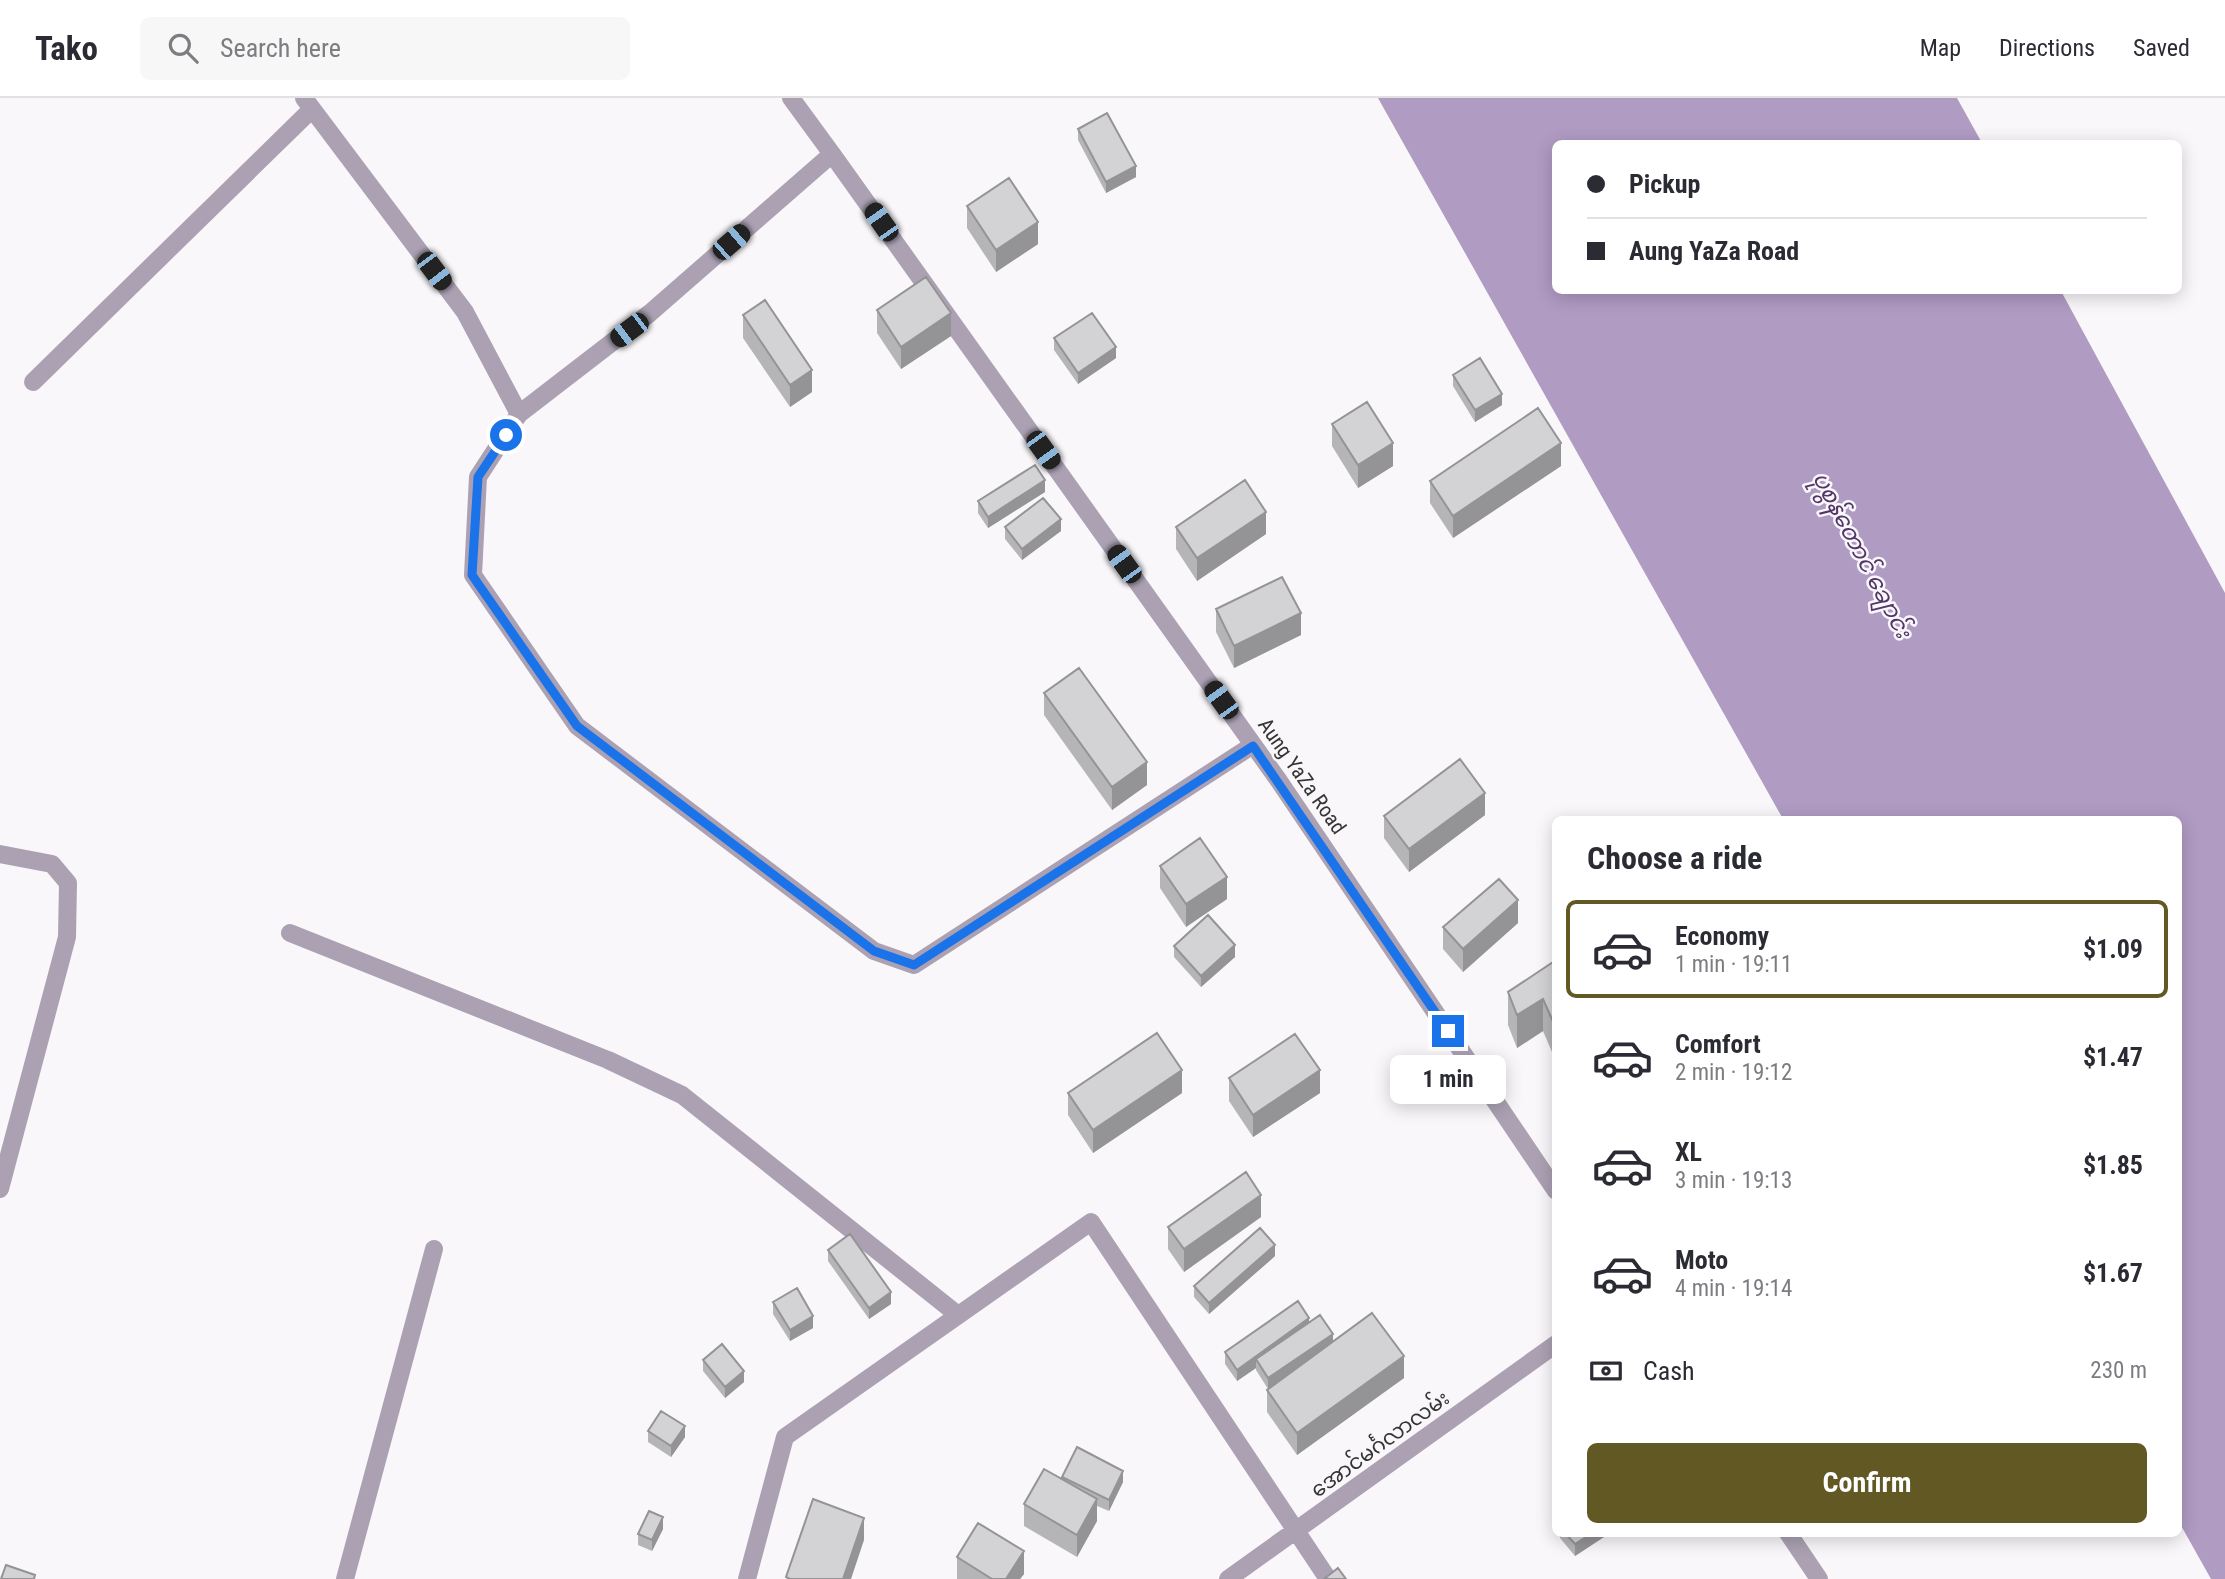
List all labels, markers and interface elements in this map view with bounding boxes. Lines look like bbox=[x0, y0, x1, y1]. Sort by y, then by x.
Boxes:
search box bbox=[140, 17, 630, 80]
text: Tako bbox=[35, 29, 98, 68]
icon: search bbox=[164, 29, 202, 67]
text: Search here bbox=[220, 33, 341, 63]
text: Map bbox=[1920, 34, 1961, 62]
text: Directions bbox=[1999, 34, 2095, 62]
text: Saved bbox=[2133, 34, 2190, 62]
text: Pickup bbox=[1629, 169, 1700, 199]
car bbox=[861, 199, 902, 245]
car bbox=[709, 220, 754, 264]
text: Aung YaZa Road bbox=[1629, 236, 1799, 266]
car bbox=[413, 248, 456, 294]
car bbox=[606, 309, 653, 351]
route start bbox=[490, 419, 522, 451]
car bbox=[1023, 427, 1064, 473]
water label: ပုစွန်တောင် ချောင်း bbox=[1802, 466, 1921, 647]
car bbox=[1104, 541, 1145, 587]
car bbox=[1201, 677, 1242, 723]
street label: Aung YaZa Road bbox=[1253, 713, 1351, 839]
text: Choose a ride bbox=[1587, 839, 1762, 877]
icon: car bbox=[1591, 918, 1654, 981]
text: Economy bbox=[1675, 921, 1769, 951]
text: $1.09 bbox=[2083, 934, 2143, 964]
text: 1 min · 19:11 bbox=[1675, 951, 1792, 978]
route end bbox=[1432, 1015, 1464, 1047]
icon: car bbox=[1591, 1026, 1654, 1089]
text: Comfort bbox=[1675, 1029, 1761, 1059]
text: $1.47 bbox=[2083, 1042, 2143, 1072]
callout: 1 min bbox=[1390, 1056, 1506, 1104]
text: 2 min · 19:12 bbox=[1675, 1059, 1792, 1086]
text: 1 min bbox=[1422, 1066, 1474, 1093]
icon: car bbox=[1591, 1134, 1654, 1197]
text: XL bbox=[1675, 1137, 1702, 1167]
text: $1.85 bbox=[2083, 1150, 2143, 1180]
text: 3 min · 19:13 bbox=[1675, 1167, 1792, 1194]
icon: car bbox=[1591, 1242, 1654, 1305]
text: Moto bbox=[1675, 1245, 1728, 1275]
text: $1.67 bbox=[2083, 1258, 2143, 1288]
text: 4 min · 19:14 bbox=[1675, 1275, 1792, 1302]
icon: cash bbox=[1587, 1352, 1625, 1390]
text: Cash bbox=[1643, 1356, 1695, 1386]
text: 230 m bbox=[2090, 1357, 2147, 1384]
street label: အောင်မင်္ဂလာလမ်း bbox=[1304, 1383, 1454, 1502]
button: Confirm bbox=[1587, 1443, 2147, 1523]

